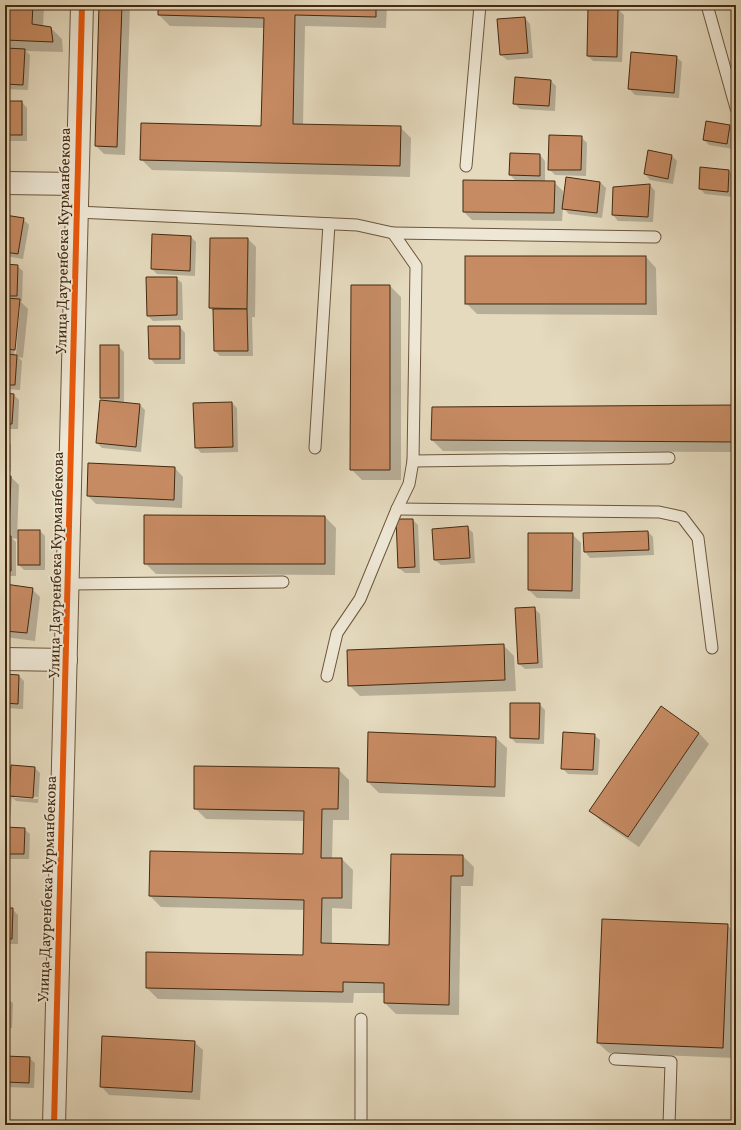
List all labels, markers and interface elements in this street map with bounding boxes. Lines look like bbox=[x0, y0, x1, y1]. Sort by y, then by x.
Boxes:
street label: Улица Дауренбека Курманбекова bbox=[52, 127, 77, 355]
street label: Улица Дауренбека Курманбекова bbox=[45, 451, 70, 679]
street label: Улица Дауренбека Курманбекова bbox=[34, 775, 63, 1003]

